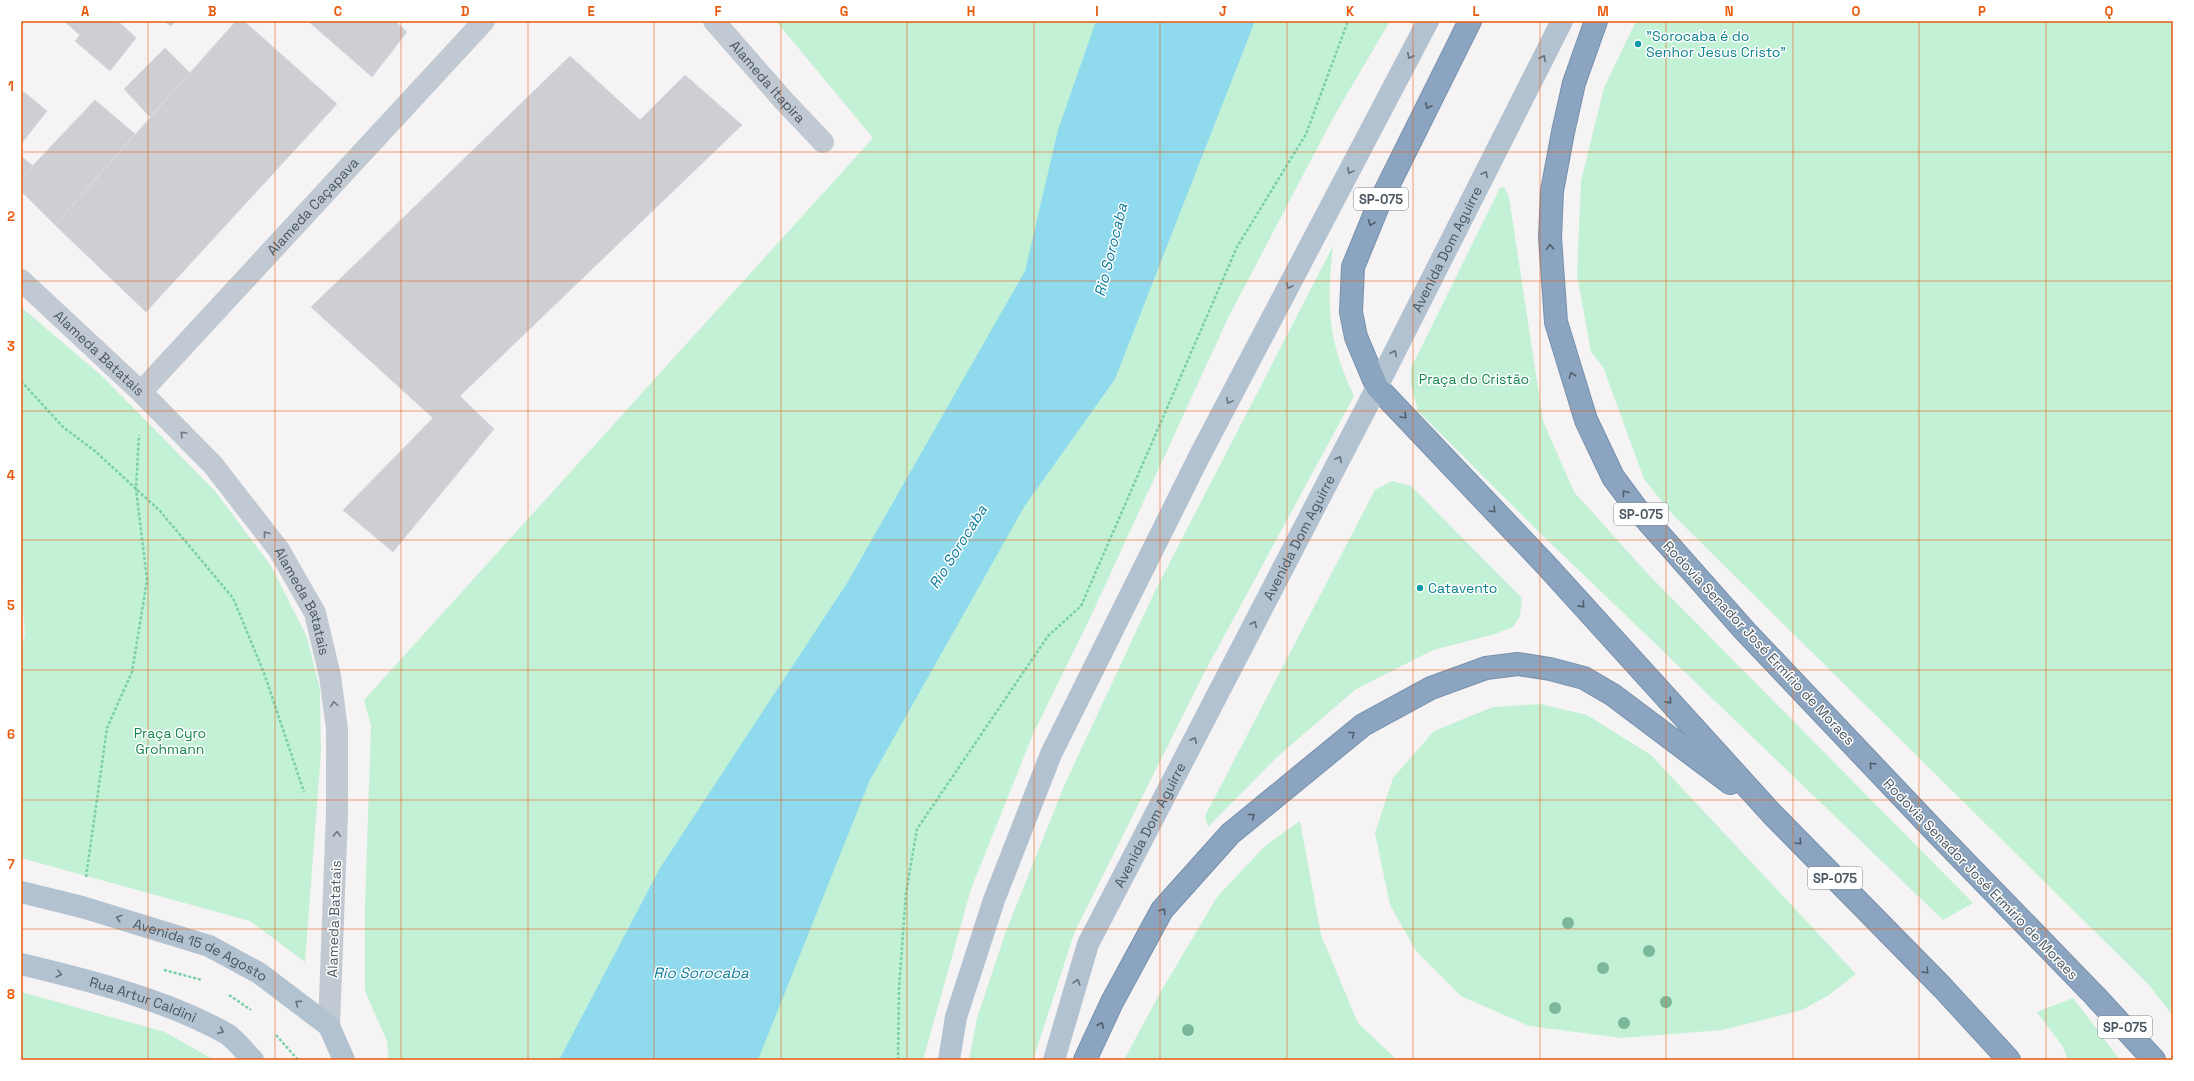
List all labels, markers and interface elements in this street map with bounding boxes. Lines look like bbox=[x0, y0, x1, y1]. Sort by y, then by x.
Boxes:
text: A bbox=[81, 3, 90, 20]
text: B bbox=[208, 3, 217, 20]
text: C bbox=[334, 3, 342, 20]
text: D bbox=[461, 3, 470, 20]
text: E bbox=[587, 3, 595, 20]
text: F bbox=[715, 3, 722, 20]
text: G bbox=[840, 3, 848, 20]
text: H bbox=[967, 3, 975, 20]
text: I bbox=[1095, 3, 1099, 20]
text: J bbox=[1219, 3, 1227, 20]
text: K bbox=[1346, 3, 1355, 20]
text: L bbox=[1472, 3, 1480, 20]
text: M bbox=[1597, 3, 1609, 20]
text: N bbox=[1725, 3, 1733, 20]
text: O bbox=[1852, 3, 1861, 20]
text: P bbox=[1978, 3, 1986, 20]
text: Q bbox=[2105, 3, 2114, 20]
place label: "Sorocaba é do Senhor Jesus Cristo" bbox=[1646, 27, 1786, 61]
street label: Alameda Itapira bbox=[726, 37, 809, 127]
marker: "Sorocaba é do Senhor Jesus Cristo" bbox=[1633, 39, 1643, 49]
one-way arrow bbox=[1408, 51, 1415, 59]
one-way arrow bbox=[1538, 55, 1546, 62]
text: 1 bbox=[8, 78, 14, 95]
one-way arrow bbox=[1425, 102, 1433, 110]
street label: Alameda Caçapava bbox=[263, 154, 362, 259]
one-way arrow bbox=[1347, 167, 1355, 174]
one-way arrow bbox=[1480, 171, 1487, 178]
street label: Avenida Dom Aguirre bbox=[1407, 183, 1486, 315]
road number: SP-075 bbox=[1354, 188, 1408, 210]
water label: Rio Sorocaba bbox=[1090, 201, 1131, 298]
text: 2 bbox=[7, 208, 15, 225]
one-way arrow bbox=[1368, 218, 1376, 226]
one-way arrow bbox=[1546, 244, 1555, 250]
one-way arrow bbox=[1287, 282, 1294, 289]
street label: Alameda Batatais bbox=[50, 306, 148, 400]
text: 3 bbox=[7, 338, 15, 355]
one-way arrow bbox=[1389, 349, 1397, 357]
park label: Praça do Cristão bbox=[1419, 370, 1529, 388]
one-way arrow bbox=[1568, 372, 1576, 379]
one-way arrow bbox=[1226, 397, 1233, 404]
one-way arrow bbox=[1399, 411, 1406, 419]
one-way arrow bbox=[180, 431, 188, 439]
one-way arrow bbox=[1334, 456, 1342, 463]
text: 4 bbox=[7, 467, 15, 484]
street label: Avenida Dom Aguirre bbox=[1259, 472, 1339, 603]
one-way arrow bbox=[1622, 490, 1629, 497]
water label: Rio Sorocaba bbox=[924, 501, 991, 592]
road number: SP-075 bbox=[1614, 503, 1668, 525]
one-way arrow bbox=[1488, 505, 1496, 513]
one-way arrow bbox=[264, 531, 271, 538]
street label: Rodovia Senador José Ermírio de Moraes bbox=[1659, 537, 1859, 749]
street label: Alameda Batatais bbox=[270, 544, 334, 657]
place label: Catavento bbox=[1428, 579, 1497, 597]
marker: Catavento bbox=[1415, 583, 1425, 593]
text: 5 bbox=[7, 597, 15, 614]
one-way arrow bbox=[1577, 600, 1584, 608]
one-way arrow bbox=[1249, 621, 1256, 628]
one-way arrow bbox=[1665, 696, 1672, 704]
one-way arrow bbox=[330, 701, 339, 707]
park label: Praça Cyro Grohmann bbox=[134, 724, 206, 758]
text: 6 bbox=[7, 726, 15, 743]
one-way arrow bbox=[1348, 731, 1355, 738]
one-way arrow bbox=[1189, 736, 1197, 744]
street label: Avenida Dom Aguirre bbox=[1110, 759, 1190, 891]
one-way arrow bbox=[1869, 762, 1877, 770]
street label: Rodovia Senador José Ermírio de Moraes bbox=[1880, 775, 2082, 983]
one-way arrow bbox=[1247, 814, 1255, 821]
one-way arrow bbox=[333, 831, 341, 837]
one-way arrow bbox=[1794, 837, 1802, 845]
text: 7 bbox=[7, 856, 15, 873]
street label: Alameda Batatais bbox=[323, 860, 345, 978]
road number: SP-075 bbox=[1808, 867, 1862, 889]
one-way arrow bbox=[1158, 908, 1165, 915]
one-way arrow bbox=[116, 914, 123, 923]
street label: Avenida 15 de Agosto bbox=[131, 914, 271, 985]
water label: Rio Sorocaba bbox=[653, 963, 749, 982]
one-way arrow bbox=[1921, 966, 1929, 974]
one-way arrow bbox=[56, 969, 62, 977]
street label: Rua Artur Caldini bbox=[87, 973, 199, 1026]
one-way arrow bbox=[1072, 979, 1081, 986]
text: 8 bbox=[7, 986, 15, 1003]
one-way arrow bbox=[296, 1000, 303, 1007]
road number: SP-075 bbox=[2098, 1016, 2152, 1038]
one-way arrow bbox=[1096, 1021, 1104, 1029]
one-way arrow bbox=[216, 1026, 224, 1034]

